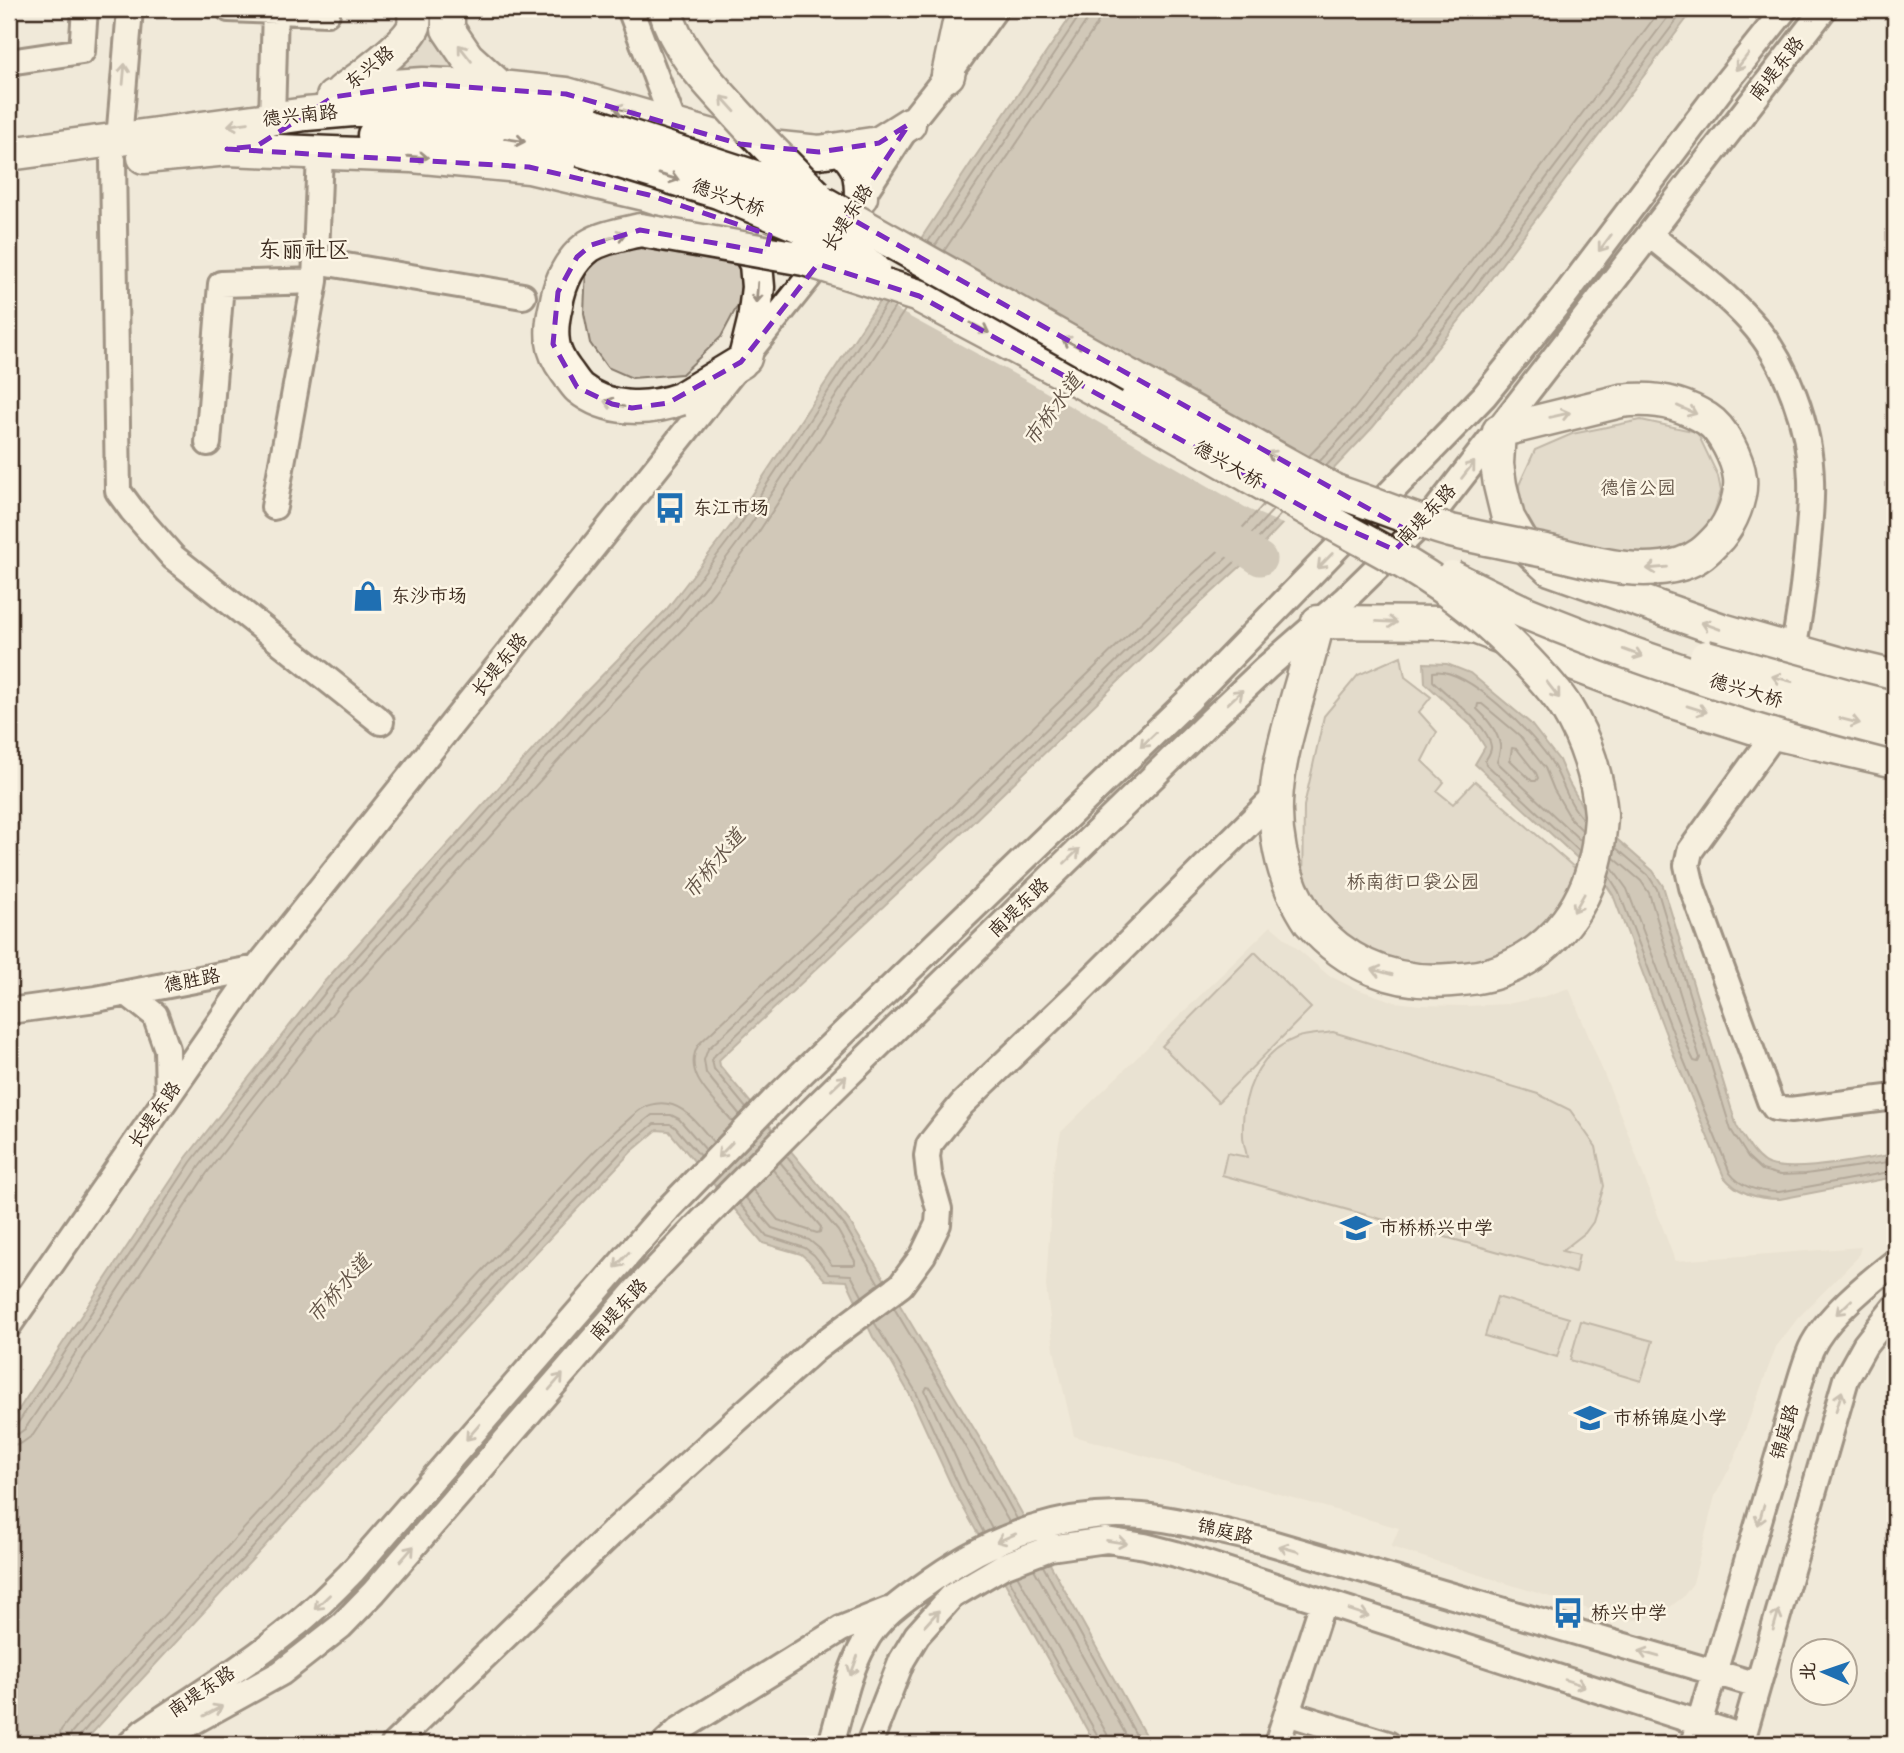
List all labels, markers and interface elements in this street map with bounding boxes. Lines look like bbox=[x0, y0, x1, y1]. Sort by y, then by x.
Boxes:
street label: 南堤东路 bbox=[1743, 31, 1811, 107]
street label: 东兴路 bbox=[339, 40, 401, 96]
one-way arrow bbox=[458, 43, 473, 62]
one-way arrow bbox=[1735, 53, 1750, 71]
one-way arrow bbox=[118, 64, 131, 86]
one-way arrow bbox=[720, 96, 736, 114]
street label: 德兴南路 bbox=[261, 99, 339, 133]
one-way arrow bbox=[613, 103, 635, 116]
one-way arrow bbox=[228, 117, 250, 130]
one-way arrow bbox=[503, 133, 526, 146]
one-way arrow bbox=[406, 151, 429, 164]
one-way arrow bbox=[658, 172, 680, 185]
street label: 德兴大桥 bbox=[688, 172, 768, 224]
street label: 长堤东路 bbox=[816, 179, 880, 257]
one-way arrow bbox=[604, 229, 626, 242]
district label: 东丽社区 bbox=[258, 234, 350, 266]
one-way arrow bbox=[1597, 234, 1612, 252]
one-way arrow bbox=[750, 281, 763, 304]
one-way arrow bbox=[969, 321, 990, 335]
one-way arrow bbox=[1062, 336, 1082, 350]
water label: 市桥水道 bbox=[1017, 366, 1091, 453]
one-way arrow bbox=[603, 396, 625, 409]
one-way arrow bbox=[1676, 404, 1698, 417]
one-way arrow bbox=[1548, 408, 1571, 421]
street label: 德兴大桥 bbox=[1188, 434, 1268, 496]
one-way arrow bbox=[1266, 450, 1286, 464]
one-way arrow bbox=[1460, 461, 1475, 480]
park label: 德信公园 bbox=[1600, 475, 1676, 502]
street label: 南堤东路 bbox=[1391, 478, 1463, 552]
bus stop icon: 东江市场 bbox=[653, 491, 687, 525]
place label: 东江市场 bbox=[693, 495, 769, 522]
one-way arrow bbox=[1316, 552, 1333, 569]
one-way arrow bbox=[1646, 562, 1668, 575]
shop icon: 东沙市场 bbox=[351, 579, 385, 613]
place label: 东沙市场 bbox=[391, 583, 467, 610]
one-way arrow bbox=[1375, 616, 1398, 629]
one-way arrow bbox=[1701, 619, 1723, 631]
street label: 长堤东路 bbox=[466, 627, 534, 703]
one-way arrow bbox=[1621, 648, 1643, 660]
street label: 德兴大桥 bbox=[1706, 667, 1786, 715]
one-way arrow bbox=[1771, 671, 1793, 684]
one-way arrow bbox=[1545, 680, 1560, 698]
one-way arrow bbox=[1226, 689, 1243, 706]
one-way arrow bbox=[1686, 704, 1708, 717]
one-way arrow bbox=[1838, 715, 1860, 728]
one-way arrow bbox=[1139, 731, 1156, 748]
water label: 市桥水道 bbox=[676, 821, 753, 905]
one-way arrow bbox=[1063, 847, 1080, 864]
park label: 桥南街口袋公园 bbox=[1346, 869, 1480, 896]
street label: 南堤东路 bbox=[982, 872, 1056, 944]
one-way arrow bbox=[1572, 892, 1586, 912]
street label: 德胜路 bbox=[161, 962, 223, 1000]
one-way arrow bbox=[1371, 965, 1394, 978]
one-way arrow bbox=[831, 1075, 848, 1092]
street label: 长堤东路 bbox=[122, 1076, 188, 1154]
one-way arrow bbox=[717, 1141, 734, 1158]
school or university icon: 市桥桥兴中学 bbox=[1339, 1211, 1373, 1245]
place label: 市桥桥兴中学 bbox=[1379, 1215, 1493, 1242]
water label: 市桥水道 bbox=[300, 1247, 379, 1330]
one-way arrow bbox=[614, 1251, 630, 1269]
street label: 南堤东路 bbox=[584, 1273, 654, 1347]
one-way arrow bbox=[1835, 1299, 1853, 1315]
one-way arrow bbox=[548, 1373, 564, 1391]
one-way arrow bbox=[1834, 1390, 1847, 1412]
school or university icon: 市桥锦庭小学 bbox=[1573, 1401, 1607, 1435]
street label: 锦庭路 bbox=[1764, 1401, 1806, 1463]
place label: 市桥锦庭小学 bbox=[1613, 1405, 1727, 1432]
one-way arrow bbox=[465, 1423, 481, 1441]
one-way arrow bbox=[1753, 1504, 1766, 1526]
street label: 锦庭路 bbox=[1194, 1512, 1256, 1552]
one-way arrow bbox=[996, 1532, 1017, 1545]
one-way arrow bbox=[1105, 1536, 1128, 1549]
one-way arrow bbox=[1278, 1541, 1300, 1554]
one-way arrow bbox=[399, 1545, 415, 1563]
one-way arrow bbox=[314, 1593, 331, 1610]
bus stop icon: 桥兴中学 bbox=[1551, 1596, 1585, 1630]
place label: 桥兴中学 bbox=[1591, 1600, 1667, 1627]
one-way arrow bbox=[1347, 1608, 1369, 1620]
one-way arrow bbox=[1771, 1609, 1784, 1631]
one-way arrow bbox=[923, 1610, 940, 1627]
north arrow bbox=[1788, 1638, 1858, 1708]
one-way arrow bbox=[1638, 1646, 1660, 1659]
one-way arrow bbox=[847, 1654, 860, 1676]
street label: 南堤东路 bbox=[163, 1660, 241, 1724]
text: 北 bbox=[1795, 1661, 1822, 1681]
one-way arrow bbox=[1564, 1677, 1586, 1690]
one-way arrow bbox=[202, 1704, 222, 1718]

